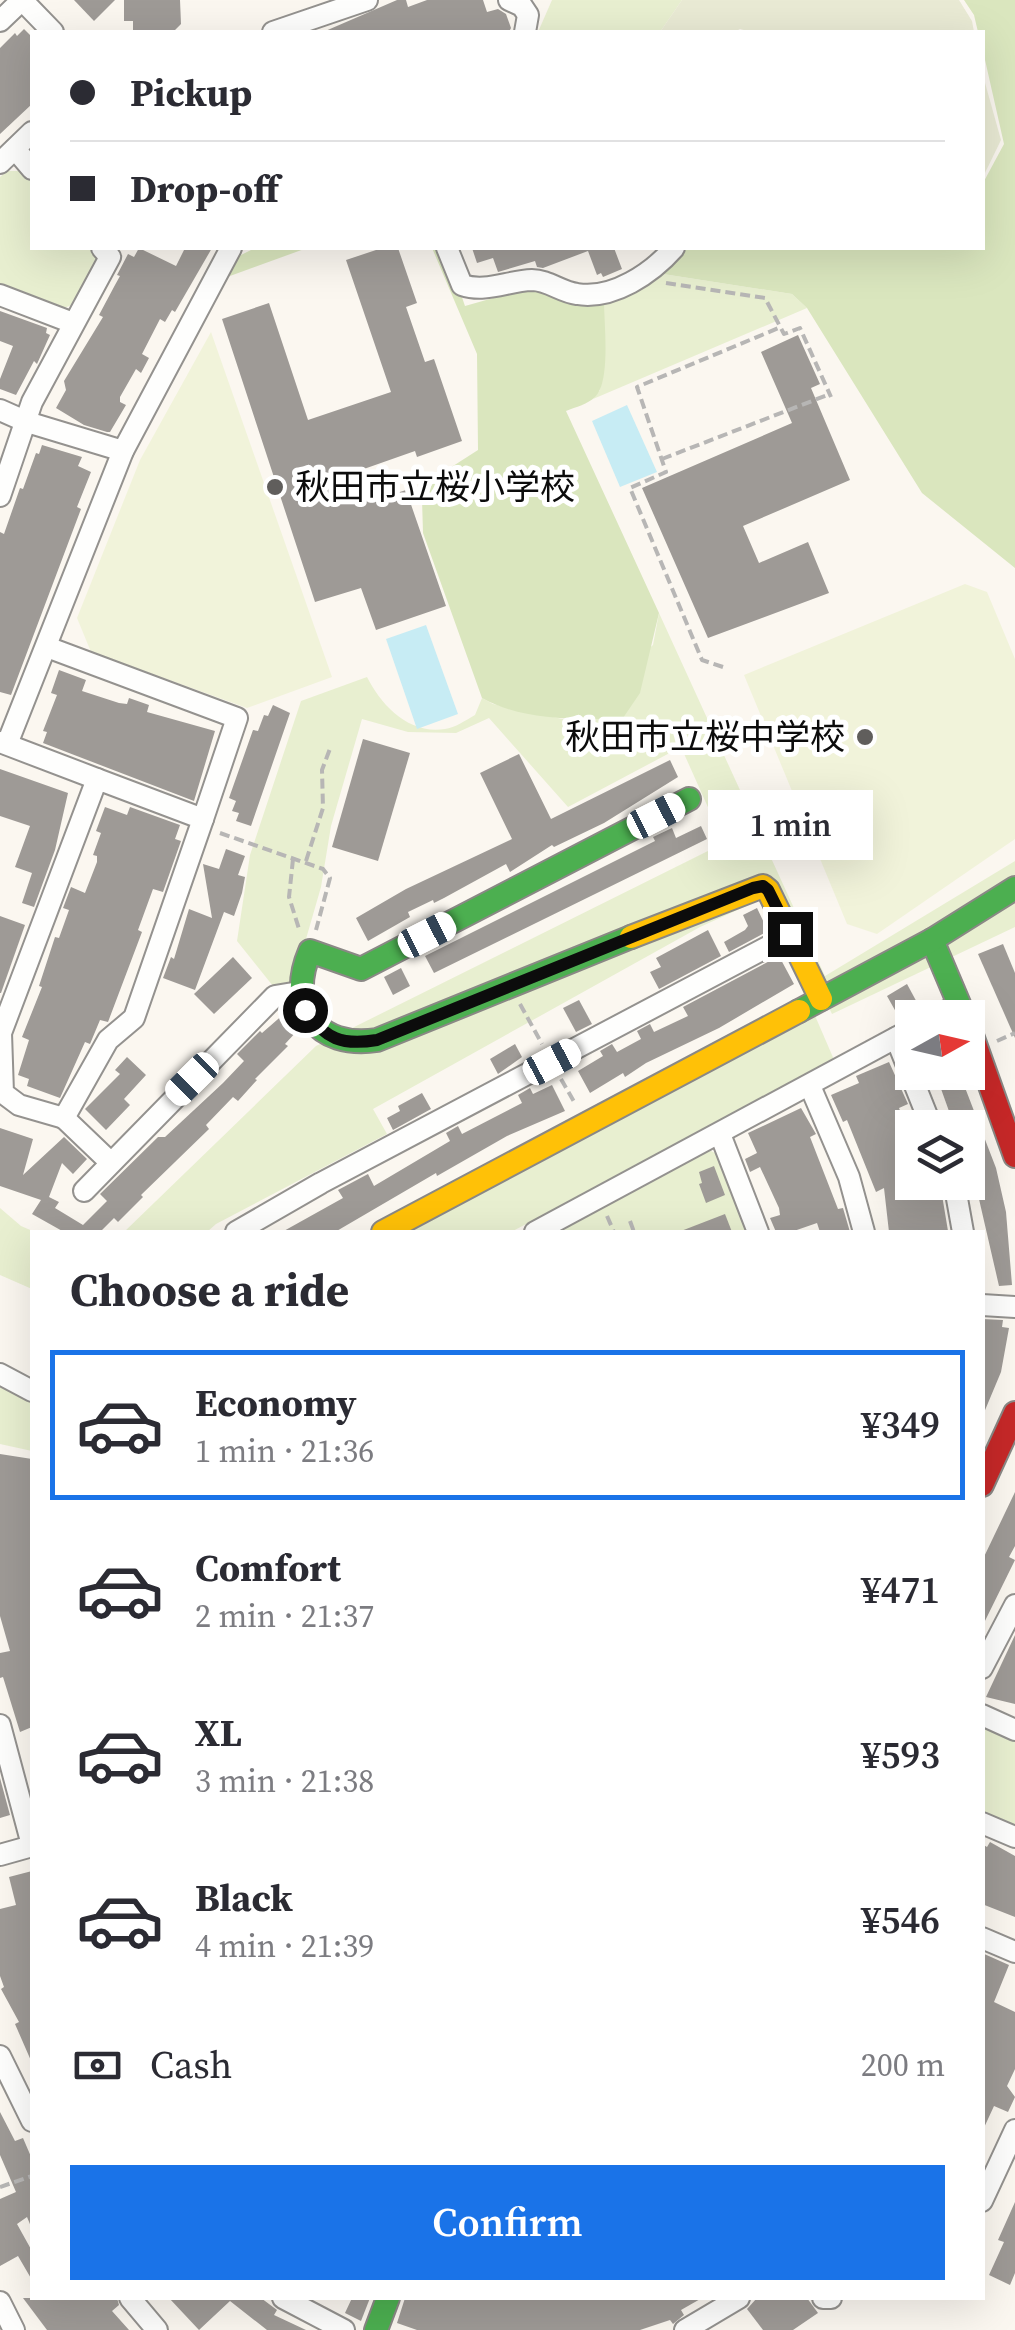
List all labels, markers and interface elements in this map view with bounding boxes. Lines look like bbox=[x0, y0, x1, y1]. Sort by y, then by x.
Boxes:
text: Pickup bbox=[130, 67, 252, 119]
text: Drop-off bbox=[130, 163, 279, 215]
place label: 秋田市立桜小学校 bbox=[295, 463, 575, 511]
marker: 秋田市立桜小学校 bbox=[264, 476, 286, 498]
place label: 秋田市立桜中学校 bbox=[565, 713, 845, 761]
marker: 秋田市立桜中学校 bbox=[854, 726, 876, 748]
car bbox=[622, 789, 690, 843]
callout: 1 min bbox=[708, 789, 872, 859]
text: 1 min bbox=[749, 803, 832, 847]
car bbox=[393, 908, 461, 962]
route end bbox=[768, 912, 813, 957]
route start bbox=[283, 988, 328, 1033]
north arrow bbox=[895, 1000, 985, 1090]
map controls bbox=[895, 1000, 985, 1200]
car bbox=[518, 1035, 586, 1089]
car bbox=[160, 1047, 224, 1111]
button: layers bbox=[895, 1110, 985, 1200]
text: Choose a ride bbox=[70, 1259, 349, 1321]
text: Economy bbox=[195, 1377, 357, 1429]
icon: car bbox=[75, 1380, 165, 1470]
text: ¥349 bbox=[861, 1399, 940, 1451]
text: 1 min · 21:36 bbox=[195, 1429, 374, 1473]
text: Comfort bbox=[195, 1542, 341, 1594]
icon: car bbox=[75, 1545, 165, 1635]
text: ¥471 bbox=[861, 1564, 940, 1616]
text: 2 min · 21:37 bbox=[195, 1594, 374, 1638]
text: XL bbox=[195, 1707, 242, 1759]
icon: car bbox=[75, 1710, 165, 1800]
text: ¥593 bbox=[861, 1729, 940, 1781]
text: 3 min · 21:38 bbox=[195, 1759, 374, 1803]
text: Black bbox=[195, 1872, 293, 1924]
icon: car bbox=[75, 1875, 165, 1965]
text: ¥546 bbox=[861, 1894, 940, 1946]
text: 4 min · 21:39 bbox=[195, 1924, 374, 1968]
icon: cash bbox=[70, 2038, 125, 2093]
text: Cash bbox=[150, 2039, 232, 2091]
text: 200 m bbox=[861, 2043, 945, 2087]
button: Confirm bbox=[70, 2165, 945, 2280]

